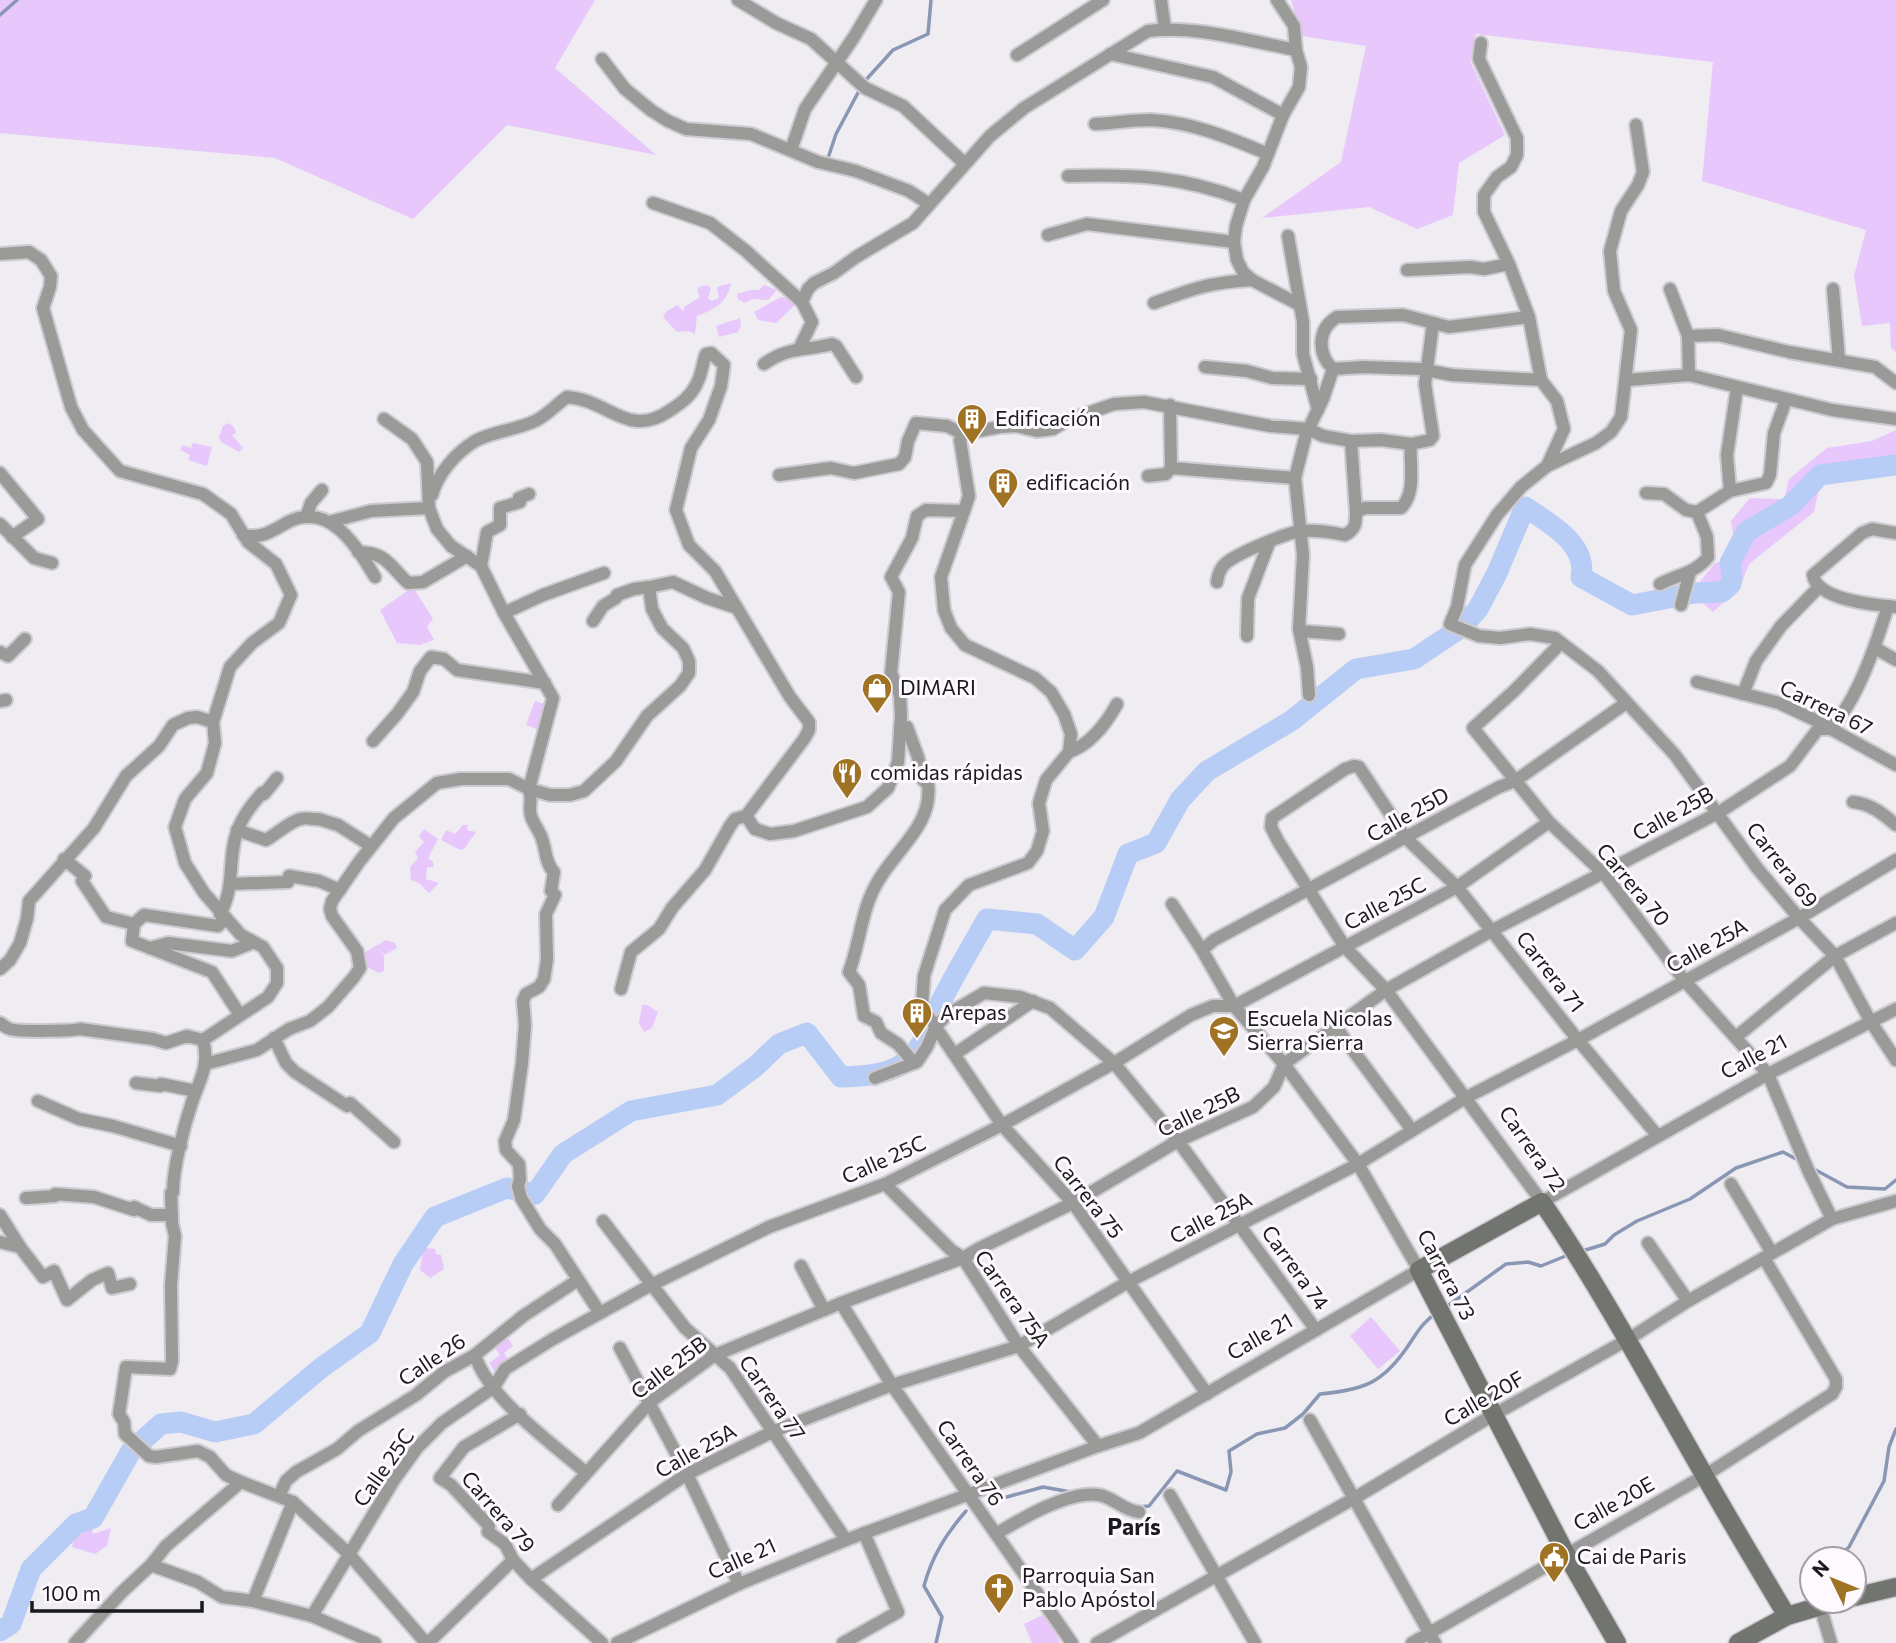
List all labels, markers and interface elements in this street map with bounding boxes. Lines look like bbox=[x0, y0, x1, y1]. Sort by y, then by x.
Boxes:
building icon: Edificación bbox=[955, 402, 989, 446]
place label: Edificación bbox=[995, 405, 1100, 430]
building icon: edificación bbox=[986, 466, 1020, 510]
place label: edificación bbox=[1026, 469, 1130, 494]
shop icon: DIMARI bbox=[860, 671, 894, 715]
place label: DIMARI bbox=[900, 674, 976, 699]
street label: Carrera 67 bbox=[1776, 674, 1877, 740]
restaurant icon: comidas rápidas bbox=[830, 756, 864, 800]
place label: comidas rápidas bbox=[870, 759, 1023, 784]
street label: Calle 25B bbox=[1628, 780, 1717, 845]
street label: Calle 25D bbox=[1362, 781, 1453, 847]
street label: Carrera 69 bbox=[1742, 816, 1824, 912]
street label: Carrera 70 bbox=[1592, 837, 1676, 931]
street label: Calle 25C bbox=[1339, 871, 1430, 935]
street label: Calle 25A bbox=[1661, 912, 1751, 977]
street label: Carrera 71 bbox=[1512, 926, 1591, 1017]
building icon: Arepas bbox=[900, 996, 934, 1040]
place label: Arepas bbox=[940, 999, 1007, 1024]
place label: Escuela Nicolas Sierra Sierra bbox=[1247, 1005, 1393, 1054]
school or university icon: Escuela Nicolas Sierra Sierra bbox=[1207, 1014, 1241, 1058]
street label: Calle 21 bbox=[1716, 1028, 1791, 1084]
street label: Calle 25B bbox=[1153, 1080, 1244, 1141]
street label: Carrera 72 bbox=[1495, 1101, 1572, 1196]
street label: Calle 25C bbox=[838, 1129, 929, 1188]
street label: Carrera 75 bbox=[1049, 1149, 1130, 1243]
street label: Calle 25A bbox=[1165, 1185, 1256, 1248]
street label: Carrera 74 bbox=[1257, 1220, 1335, 1315]
street label: Carrera 73 bbox=[1413, 1225, 1482, 1324]
street label: Carrera 75A bbox=[971, 1245, 1056, 1352]
street label: Calle 21 bbox=[1222, 1307, 1297, 1364]
street label: Calle 26 bbox=[393, 1327, 469, 1390]
street label: Calle 25B bbox=[625, 1330, 711, 1403]
street label: Carrera 77 bbox=[735, 1350, 812, 1445]
street label: Calle 20F bbox=[1439, 1365, 1528, 1431]
street label: Carrera 76 bbox=[932, 1414, 1010, 1510]
street label: Calle 25A bbox=[650, 1417, 740, 1482]
street label: Calle 25C bbox=[347, 1423, 419, 1511]
street label: Carrera 79 bbox=[457, 1465, 541, 1557]
street label: Calle 20E bbox=[1568, 1470, 1658, 1535]
district label: París bbox=[1107, 1512, 1161, 1540]
street label: Calle 21 bbox=[704, 1532, 779, 1584]
public building icon: Cai de Paris bbox=[1537, 1540, 1571, 1584]
place label: Cai de Paris bbox=[1577, 1543, 1687, 1568]
north arrow bbox=[1798, 1545, 1868, 1615]
text: N bbox=[1807, 1555, 1833, 1581]
place label: Parroquia San Pablo Apóstol bbox=[1022, 1562, 1156, 1611]
scale bar bbox=[32, 1570, 201, 1614]
church icon: Parroquia San Pablo Apóstol bbox=[982, 1571, 1016, 1615]
text: 100 m bbox=[42, 1580, 101, 1605]

